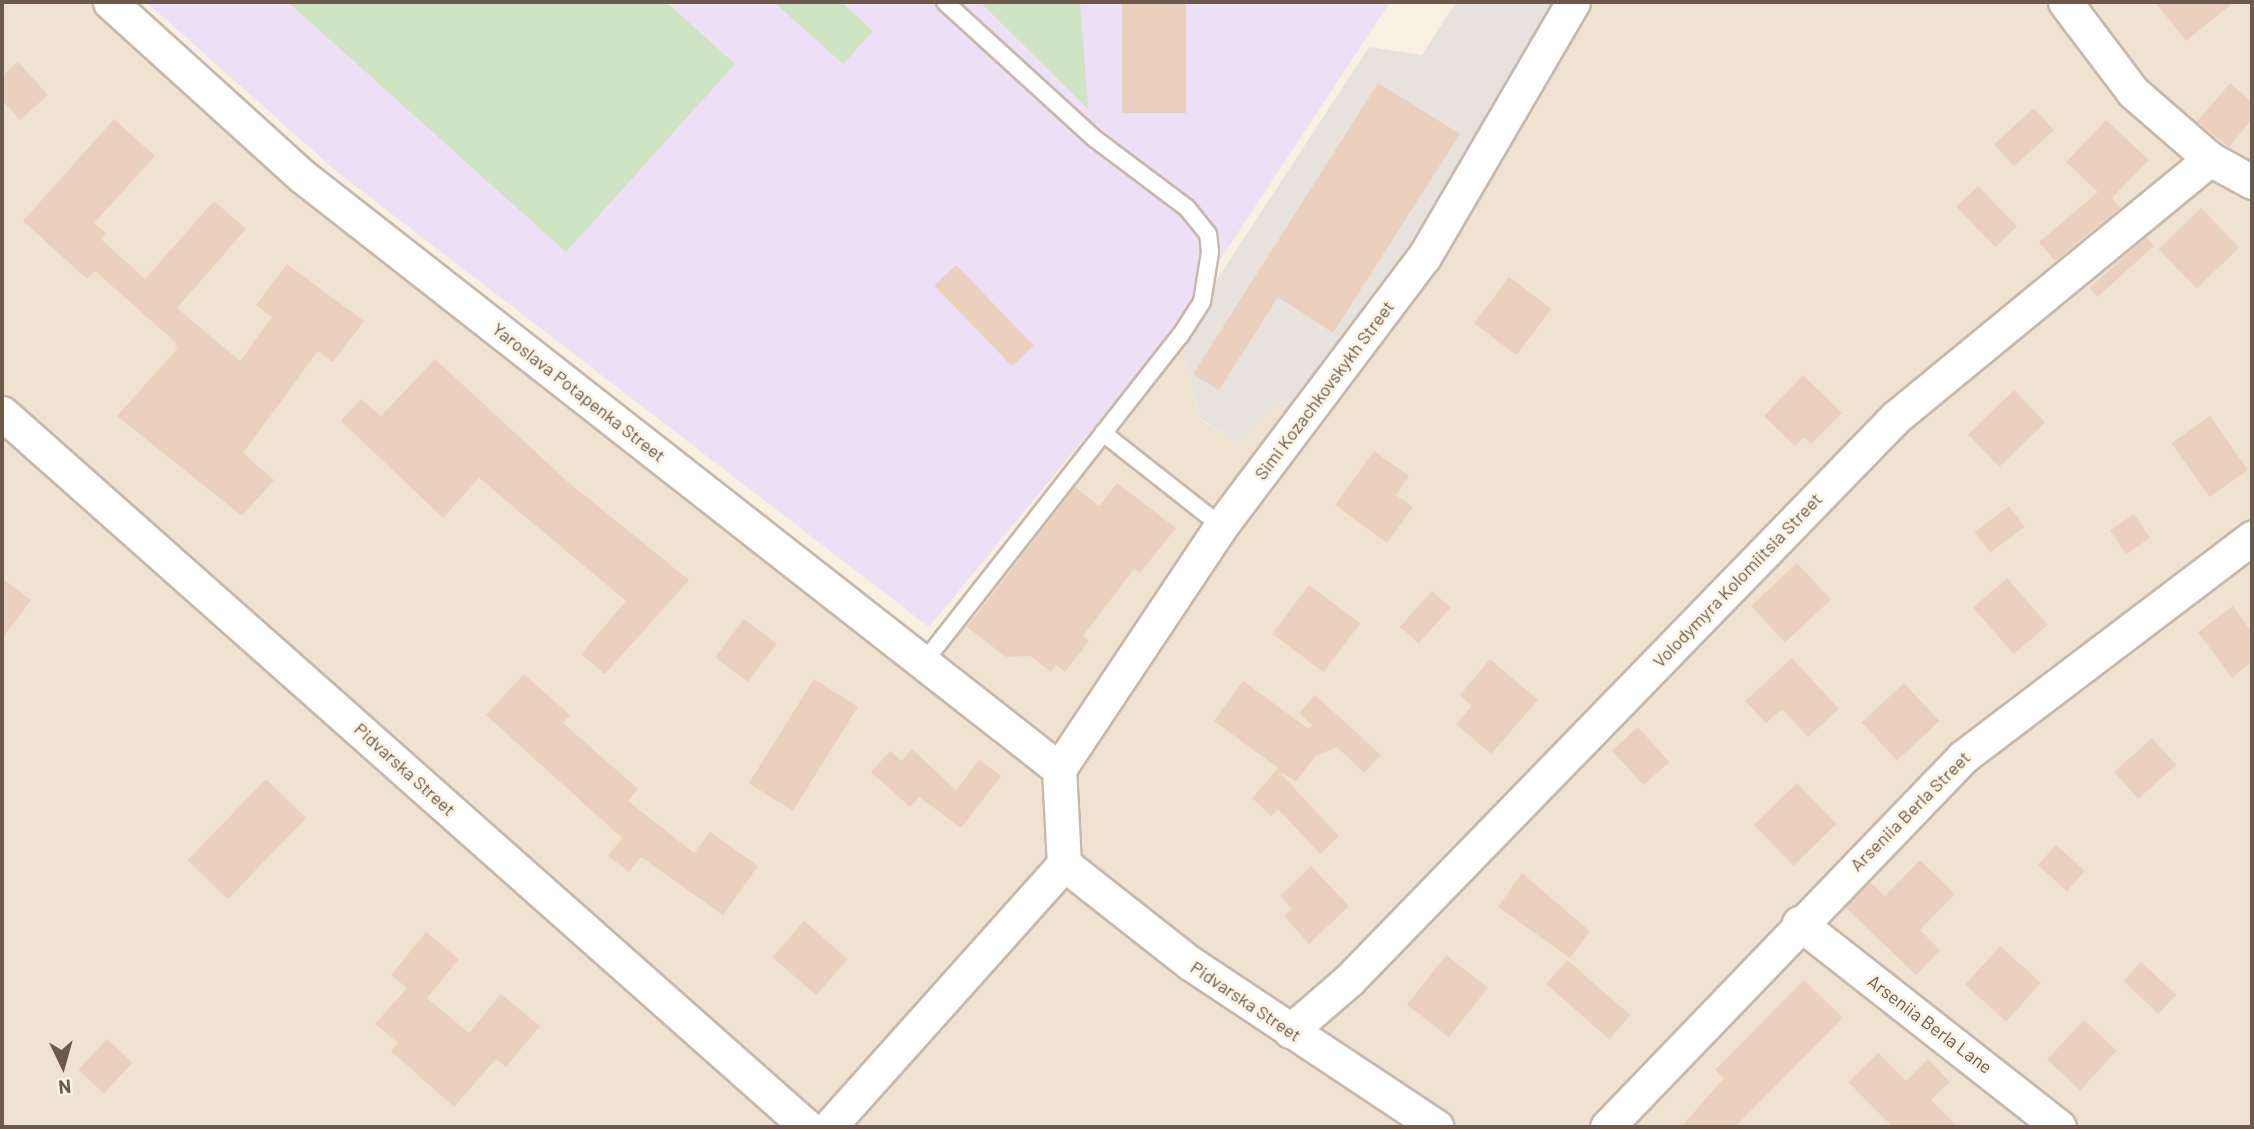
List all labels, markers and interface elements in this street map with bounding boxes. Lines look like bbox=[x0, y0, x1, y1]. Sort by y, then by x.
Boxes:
street label: Simi Kozachkovskykh Street bbox=[1250, 296, 1398, 484]
street label: Yaroslava Potapenka Street bbox=[488, 318, 670, 466]
street label: Volodymyra Kolomiitsia Street bbox=[1648, 488, 1826, 672]
street label: Pidvarska Street bbox=[350, 718, 460, 820]
street label: Arseniia Berla Street bbox=[1845, 746, 1975, 876]
street label: Pidvarska Street bbox=[1187, 956, 1305, 1046]
street label: Arseniia Berla Lane bbox=[1863, 970, 1997, 1078]
north arrow bbox=[28, 1031, 98, 1101]
text: N bbox=[58, 1075, 72, 1099]

